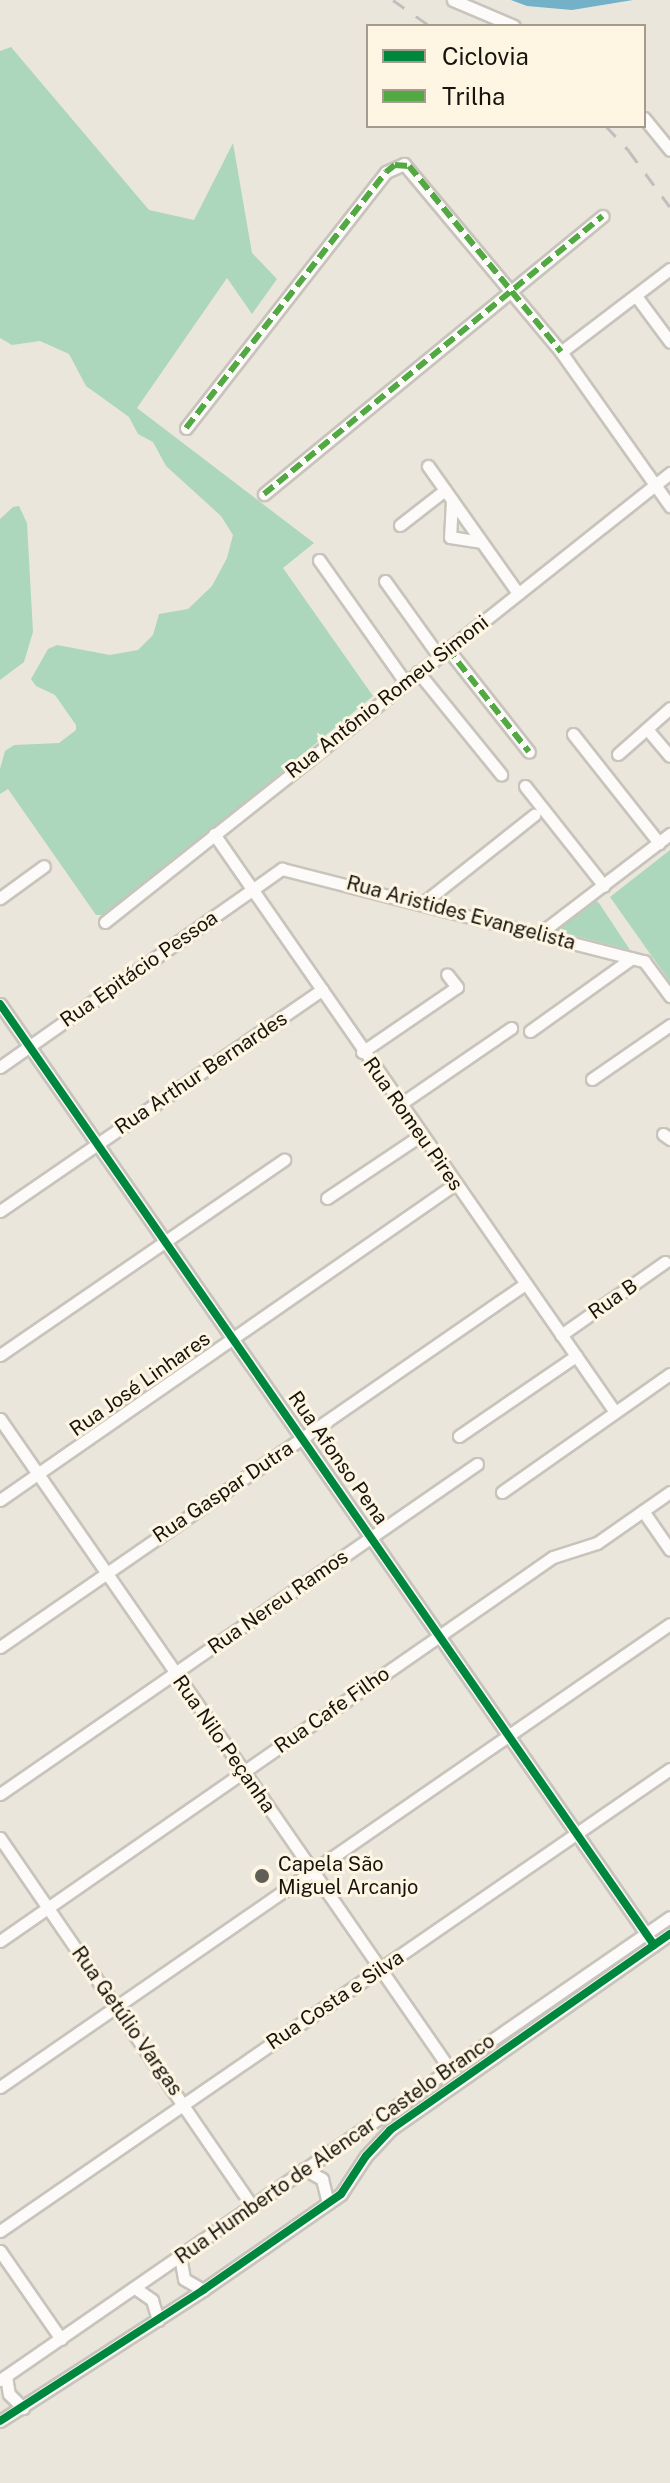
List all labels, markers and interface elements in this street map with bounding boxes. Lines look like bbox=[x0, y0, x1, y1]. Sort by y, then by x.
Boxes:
legend bbox=[366, 24, 646, 128]
text: Ciclovia bbox=[442, 42, 529, 70]
text: Trilha bbox=[442, 82, 505, 110]
street label: Rua Antônio Romeu Simoni bbox=[281, 610, 493, 784]
street label: Rua Aristides Evangelista bbox=[344, 871, 578, 955]
street label: Rua Epitácio Pessoa bbox=[56, 906, 222, 1032]
street label: Rua Arthur Bernardes bbox=[110, 1006, 292, 1140]
street label: Rua Romeu Pires bbox=[358, 1053, 468, 1195]
street label: Rua B bbox=[584, 1274, 642, 1324]
street label: Rua José Linhares bbox=[65, 1327, 215, 1441]
street label: Rua Afonso Pena bbox=[283, 1387, 393, 1529]
street label: Rua Gaspar Dutra bbox=[148, 1436, 298, 1548]
street label: Rua Nereu Ramos bbox=[203, 1545, 353, 1659]
street label: Rua Cafe Filho bbox=[270, 1661, 394, 1759]
street label: Rua Nilo Peçanha bbox=[168, 1671, 280, 1817]
place label: Capela São Miguel Arcanjo bbox=[278, 1852, 418, 1899]
marker: Capela São Miguel Arcanjo bbox=[253, 1867, 271, 1885]
street label: Rua Getúlio Vargas bbox=[66, 1942, 188, 2100]
street label: Rua Costa e Silva bbox=[262, 1945, 408, 2055]
street label: Rua Humberto de Alencar Castelo Branco bbox=[170, 2029, 500, 2269]

